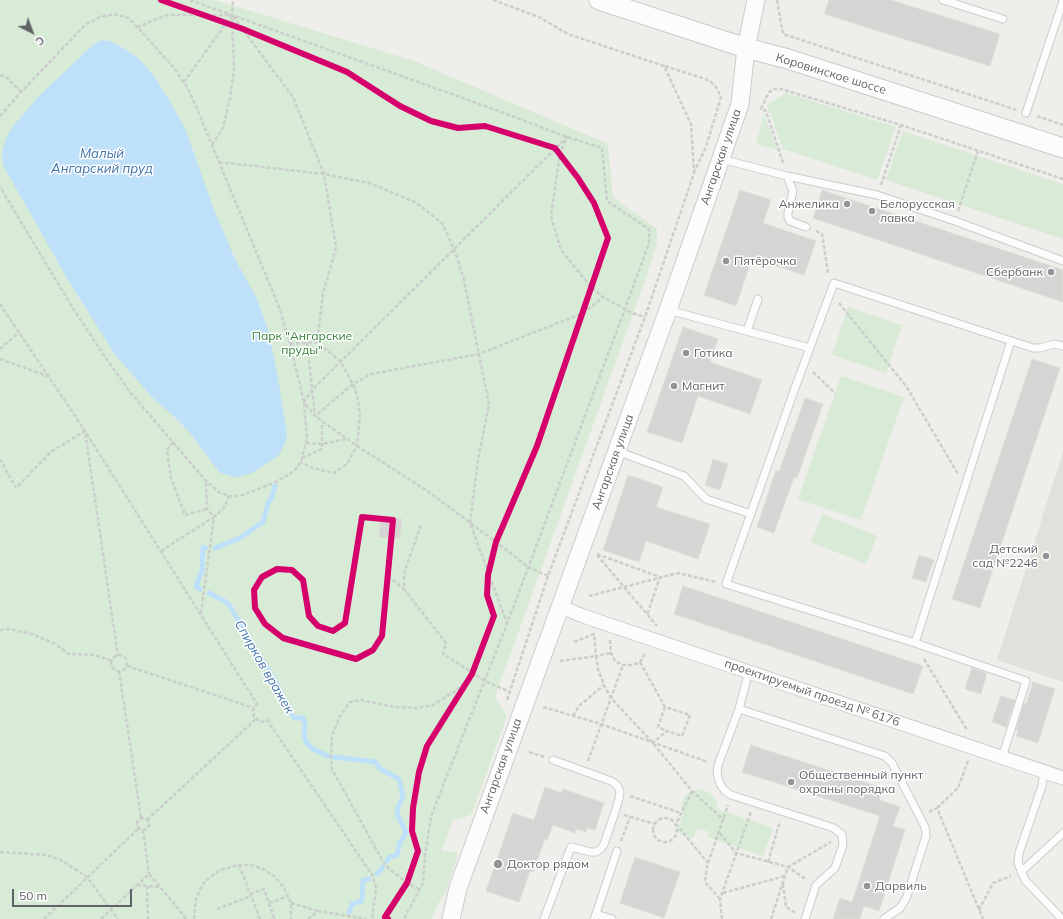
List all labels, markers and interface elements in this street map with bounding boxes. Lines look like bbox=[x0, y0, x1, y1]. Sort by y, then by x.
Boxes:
north arrow bbox=[12, 12, 52, 52]
text: С bbox=[33, 33, 48, 49]
street label: Коровинское шоссе bbox=[774, 50, 888, 98]
street label: Ангарская улица bbox=[698, 107, 744, 207]
water label: Малый Ангарский пруд bbox=[51, 146, 153, 177]
place label: Анжелика bbox=[779, 197, 839, 211]
place label: Белорусская лавка bbox=[880, 197, 955, 225]
marker: Анжелика bbox=[842, 199, 852, 209]
marker: Белорусская лавка bbox=[867, 206, 877, 216]
place label: Пятёрочка bbox=[734, 254, 797, 268]
marker: Пятёрочка bbox=[721, 256, 731, 266]
place label: Сбербанк bbox=[986, 265, 1043, 279]
marker: Сбербанк bbox=[1046, 267, 1056, 277]
park label: Парк "Ангарские пруды" bbox=[252, 329, 352, 357]
place label: Готика bbox=[694, 346, 733, 360]
marker: Готика bbox=[681, 348, 691, 358]
place label: Магнит bbox=[682, 379, 725, 393]
marker: Магнит bbox=[669, 381, 679, 391]
street label: Ангарская улица bbox=[589, 412, 637, 512]
place label: Детский сад №2246 bbox=[972, 542, 1038, 570]
marker: Детский сад №2246 bbox=[1041, 551, 1051, 561]
water label: Спирков вражек bbox=[231, 618, 297, 716]
street label: проектируемый проезд № 6176 bbox=[722, 656, 902, 730]
street label: Ангарская улица bbox=[477, 716, 525, 816]
place label: Общественный пункт охраны порядка bbox=[799, 768, 923, 796]
marker: Общественный пункт охраны порядка bbox=[786, 777, 796, 787]
place label: Доктор рядом bbox=[507, 857, 589, 871]
marker: Доктор рядом bbox=[492, 858, 504, 870]
place label: Дарвиль bbox=[875, 879, 927, 893]
scale bar bbox=[14, 881, 134, 907]
marker: Дарвиль bbox=[862, 881, 872, 891]
text: 50 m bbox=[19, 888, 47, 903]

